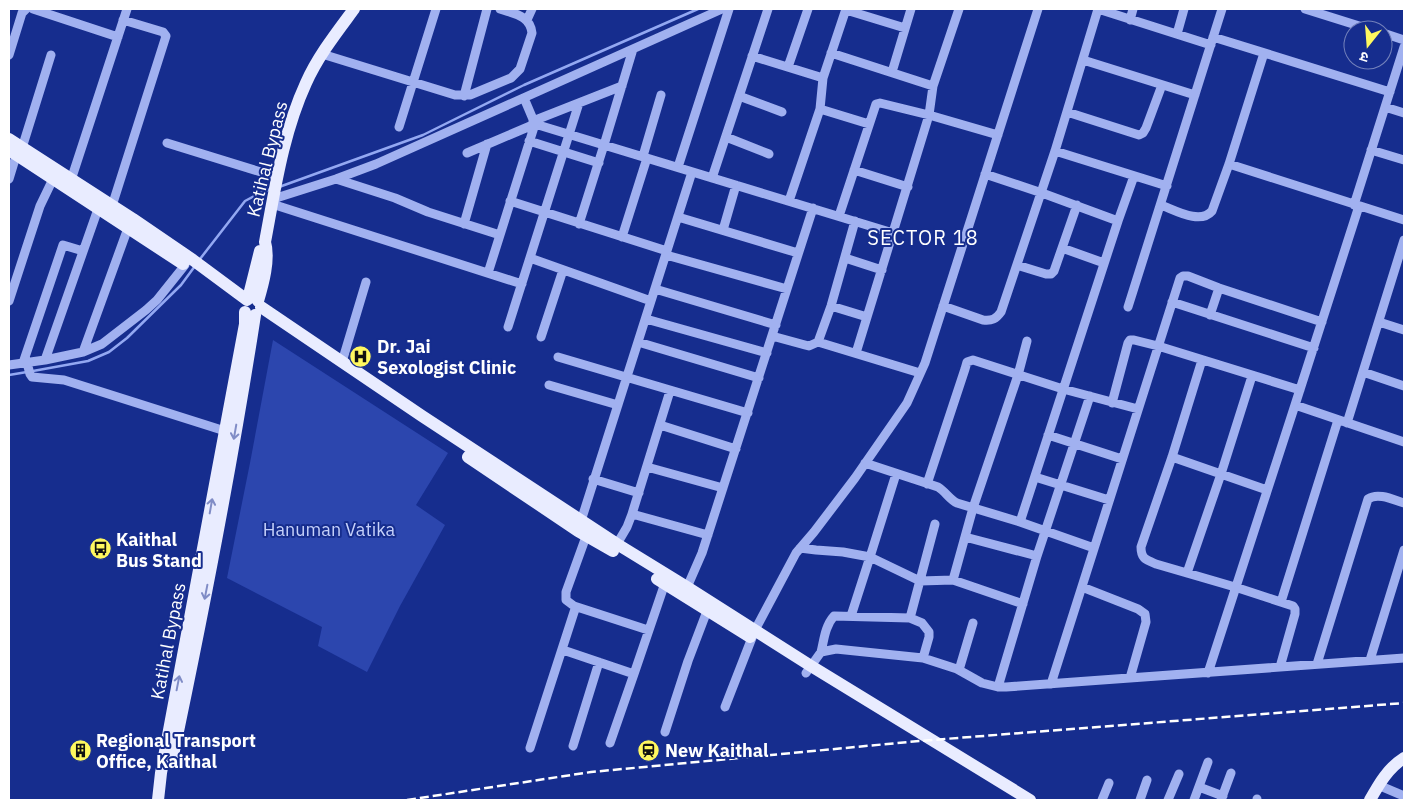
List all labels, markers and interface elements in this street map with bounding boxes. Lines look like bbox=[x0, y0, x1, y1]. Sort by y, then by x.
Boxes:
north arrow bbox=[1343, 20, 1393, 70]
text: उ bbox=[1357, 47, 1371, 67]
street label: Katihal Bypass bbox=[241, 99, 293, 219]
district label: SECTOR 18 bbox=[867, 224, 979, 251]
place label: Dr. Jai Sexologist Clinic bbox=[377, 335, 516, 379]
hospital icon: Dr. Jai Sexologist Clinic bbox=[349, 344, 373, 368]
one-way arrow bbox=[230, 424, 240, 440]
one-way arrow bbox=[207, 499, 217, 515]
park label: Hanuman Vatika bbox=[263, 518, 396, 541]
place label: Kaithal Bus Stand bbox=[116, 528, 202, 572]
bus stop icon: Kaithal Bus Stand bbox=[88, 537, 112, 561]
street label: Katihal Bypass bbox=[145, 581, 191, 701]
one-way arrow bbox=[201, 584, 211, 600]
one-way arrow bbox=[173, 676, 183, 692]
place label: Regional Transport Office, Kaithal bbox=[96, 729, 256, 773]
building icon: Regional Transport Office, Kaithal bbox=[68, 738, 92, 762]
station icon: New Kaithal bbox=[637, 738, 661, 762]
place label: New Kaithal bbox=[665, 739, 769, 762]

